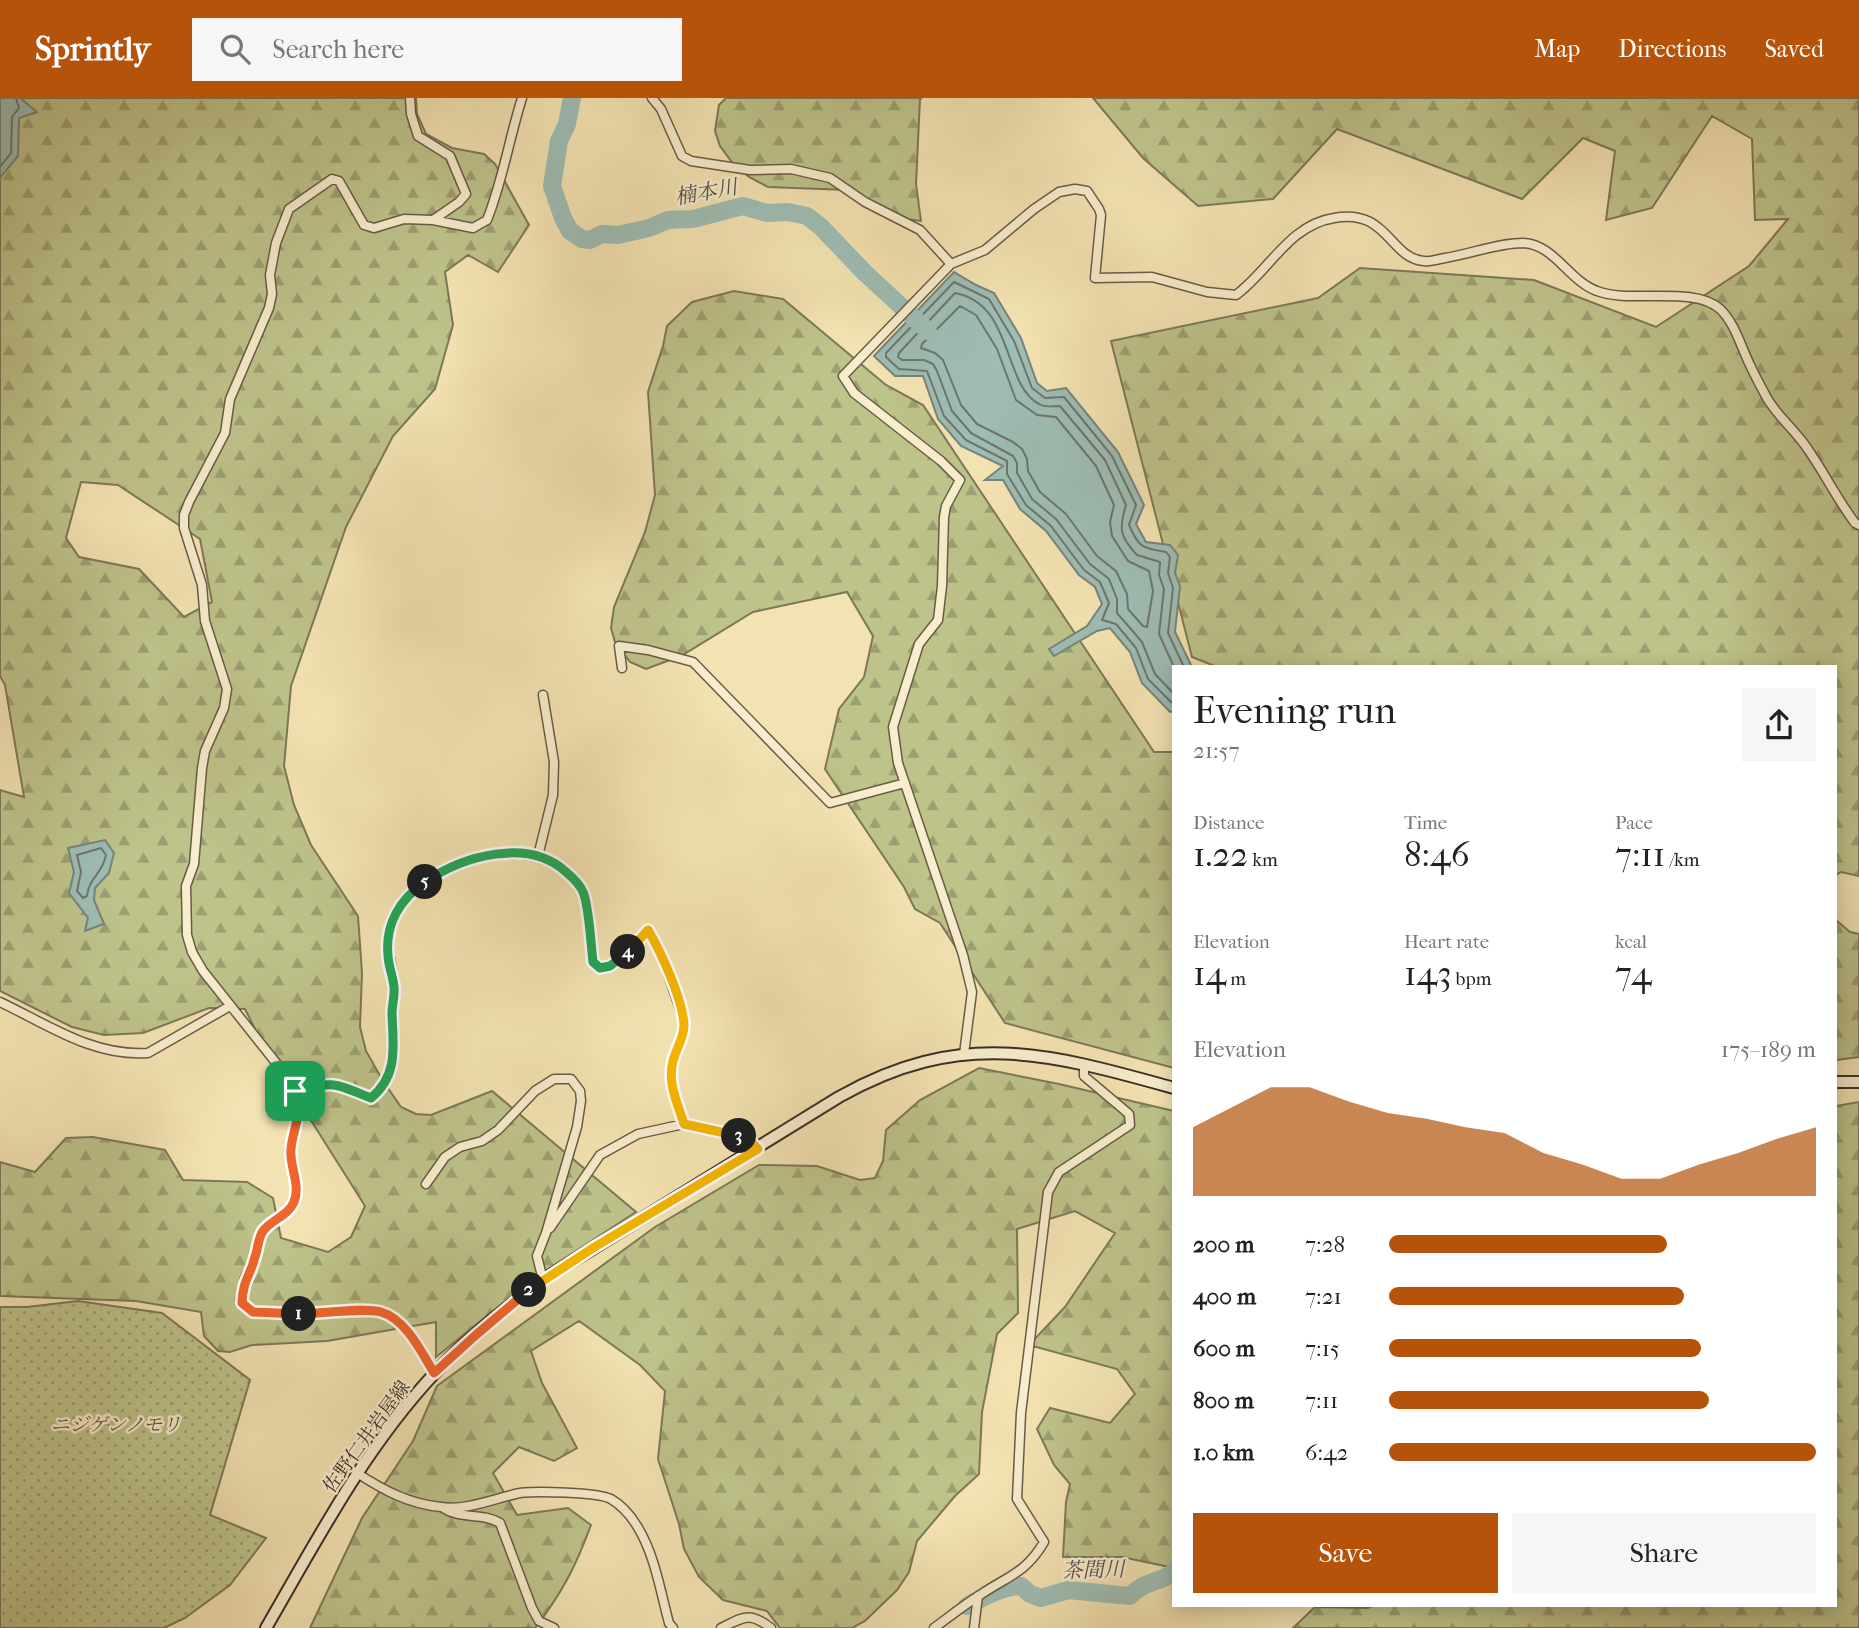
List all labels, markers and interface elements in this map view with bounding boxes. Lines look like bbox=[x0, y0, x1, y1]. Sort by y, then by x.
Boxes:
search box bbox=[192, 18, 682, 81]
text: Sprintly bbox=[35, 30, 150, 69]
icon: search bbox=[216, 30, 254, 68]
text: Search here bbox=[272, 34, 404, 65]
text: Map bbox=[1534, 35, 1580, 63]
text: Directions bbox=[1618, 35, 1726, 63]
text: Saved bbox=[1764, 35, 1824, 63]
water label: 楠本川 bbox=[673, 174, 741, 209]
text: Evening run bbox=[1193, 688, 1396, 733]
button: share bbox=[1742, 688, 1816, 762]
text: 21:57 bbox=[1193, 737, 1240, 764]
text: Distance bbox=[1193, 812, 1264, 834]
text: Time bbox=[1404, 812, 1447, 834]
text: Pace bbox=[1615, 812, 1653, 834]
text: 1.22 bbox=[1193, 834, 1248, 875]
text: 8:46 bbox=[1404, 834, 1470, 875]
text: 7:11 bbox=[1615, 834, 1665, 875]
text: km bbox=[1248, 849, 1278, 871]
text: /km bbox=[1665, 849, 1700, 871]
pin: 5 bbox=[408, 864, 442, 900]
text: 5 bbox=[420, 870, 429, 892]
text: Elevation bbox=[1193, 931, 1270, 953]
text: Heart rate bbox=[1404, 931, 1489, 953]
text: kcal bbox=[1615, 931, 1647, 953]
pin: 4 bbox=[610, 934, 646, 970]
text: 4 bbox=[622, 940, 633, 962]
text: 14 bbox=[1193, 953, 1226, 994]
text: 143 bbox=[1404, 953, 1452, 994]
text: 74 bbox=[1615, 953, 1652, 994]
text: m bbox=[1226, 968, 1246, 990]
text: bpm bbox=[1452, 968, 1492, 990]
text: Elevation bbox=[1193, 1036, 1286, 1063]
text: 175–189 m bbox=[1721, 1036, 1816, 1063]
pin bbox=[265, 1061, 325, 1121]
icon: arrive bbox=[276, 1072, 314, 1110]
pin: 3 bbox=[722, 1118, 756, 1154]
text: 3 bbox=[735, 1124, 742, 1146]
text: 200 m bbox=[1193, 1231, 1254, 1258]
text: 7:28 bbox=[1305, 1231, 1345, 1258]
pin: 2 bbox=[512, 1272, 546, 1308]
text: 2 bbox=[524, 1278, 533, 1300]
text: 400 m bbox=[1193, 1283, 1256, 1310]
text: 7:21 bbox=[1305, 1283, 1342, 1310]
pin: 1 bbox=[282, 1296, 316, 1332]
text: 1 bbox=[295, 1302, 302, 1324]
text: 600 m bbox=[1193, 1335, 1255, 1362]
text: 7:15 bbox=[1305, 1335, 1340, 1362]
street label: 佐野仁井岩屋線 bbox=[319, 1376, 415, 1497]
text: 800 m bbox=[1193, 1387, 1254, 1414]
text: 7:11 bbox=[1305, 1387, 1338, 1414]
park label: ニジゲンノモリ bbox=[51, 1414, 181, 1436]
text: 1.0 km bbox=[1193, 1439, 1254, 1466]
text: 6:42 bbox=[1305, 1439, 1348, 1466]
button: Save bbox=[1193, 1513, 1498, 1593]
button: Share bbox=[1512, 1513, 1816, 1593]
water label: 茶間川 bbox=[1061, 1557, 1127, 1583]

